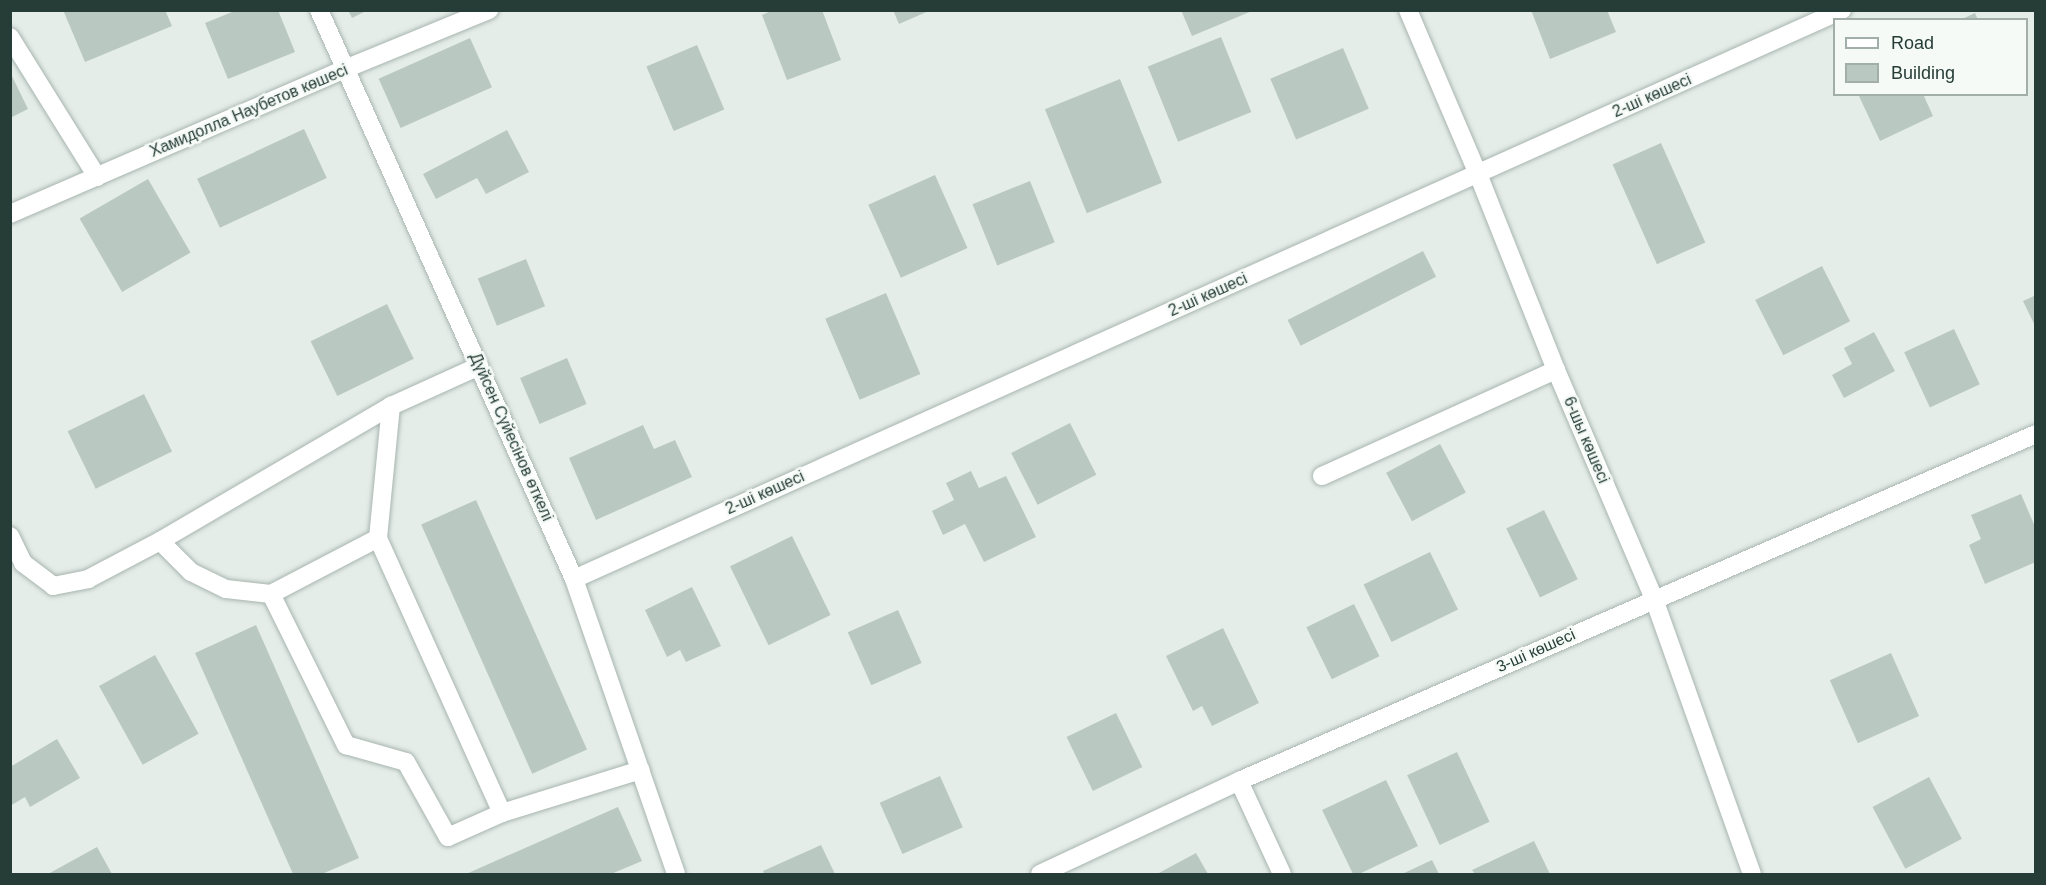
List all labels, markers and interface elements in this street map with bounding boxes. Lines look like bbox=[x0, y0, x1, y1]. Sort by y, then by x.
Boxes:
legend bbox=[1833, 18, 2028, 96]
text: Road bbox=[1891, 33, 1934, 53]
street label: Хамидолла Наубетов көшесі bbox=[147, 60, 351, 162]
text: Building bbox=[1891, 63, 1955, 83]
street label: 2-ші көшесі bbox=[1610, 70, 1694, 122]
street label: 2-ші көшесі bbox=[1166, 269, 1250, 321]
street label: Дүйсен Сүйесінов өткелі bbox=[465, 350, 557, 524]
street label: 6-шы көшесі bbox=[1559, 394, 1613, 486]
street label: 2-ші көшесі bbox=[723, 467, 807, 519]
street label: 3-ші көшесі bbox=[1494, 625, 1578, 677]

